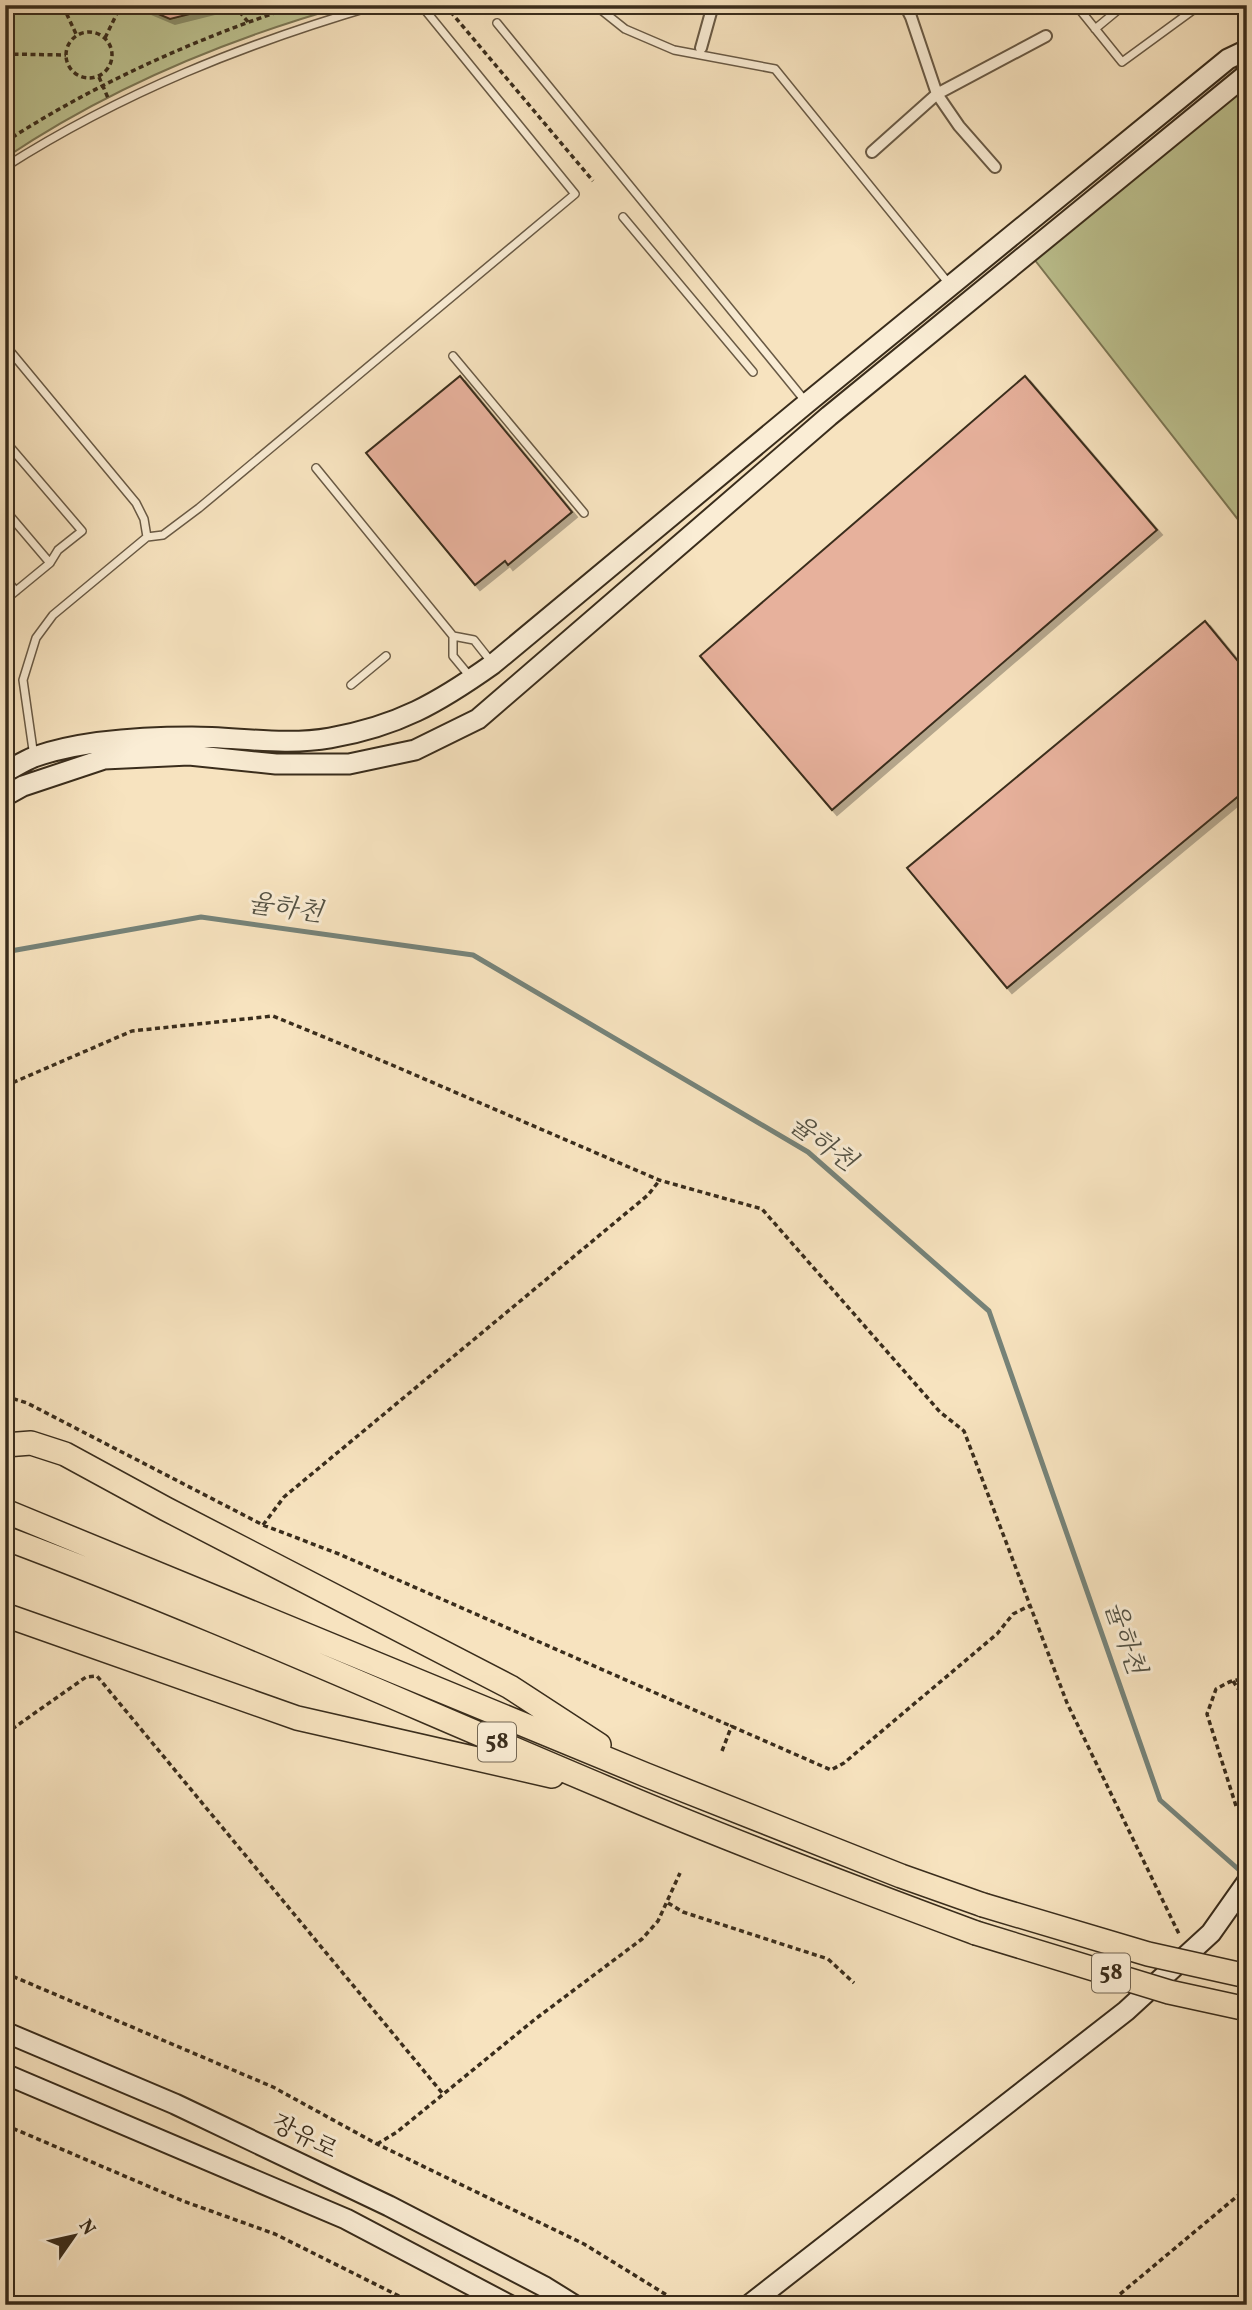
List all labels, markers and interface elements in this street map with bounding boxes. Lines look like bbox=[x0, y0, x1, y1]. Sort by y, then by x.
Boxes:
water label: 율하천 bbox=[245, 886, 327, 932]
water label: 율하천 bbox=[781, 1107, 865, 1182]
water label: 율하천 bbox=[1095, 1597, 1154, 1681]
road number: 58 bbox=[478, 1722, 516, 1762]
road number: 58 bbox=[1092, 1954, 1130, 1992]
street label: 장유로 bbox=[265, 2107, 343, 2169]
north arrow bbox=[38, 2202, 108, 2272]
text: N bbox=[72, 2215, 101, 2241]

